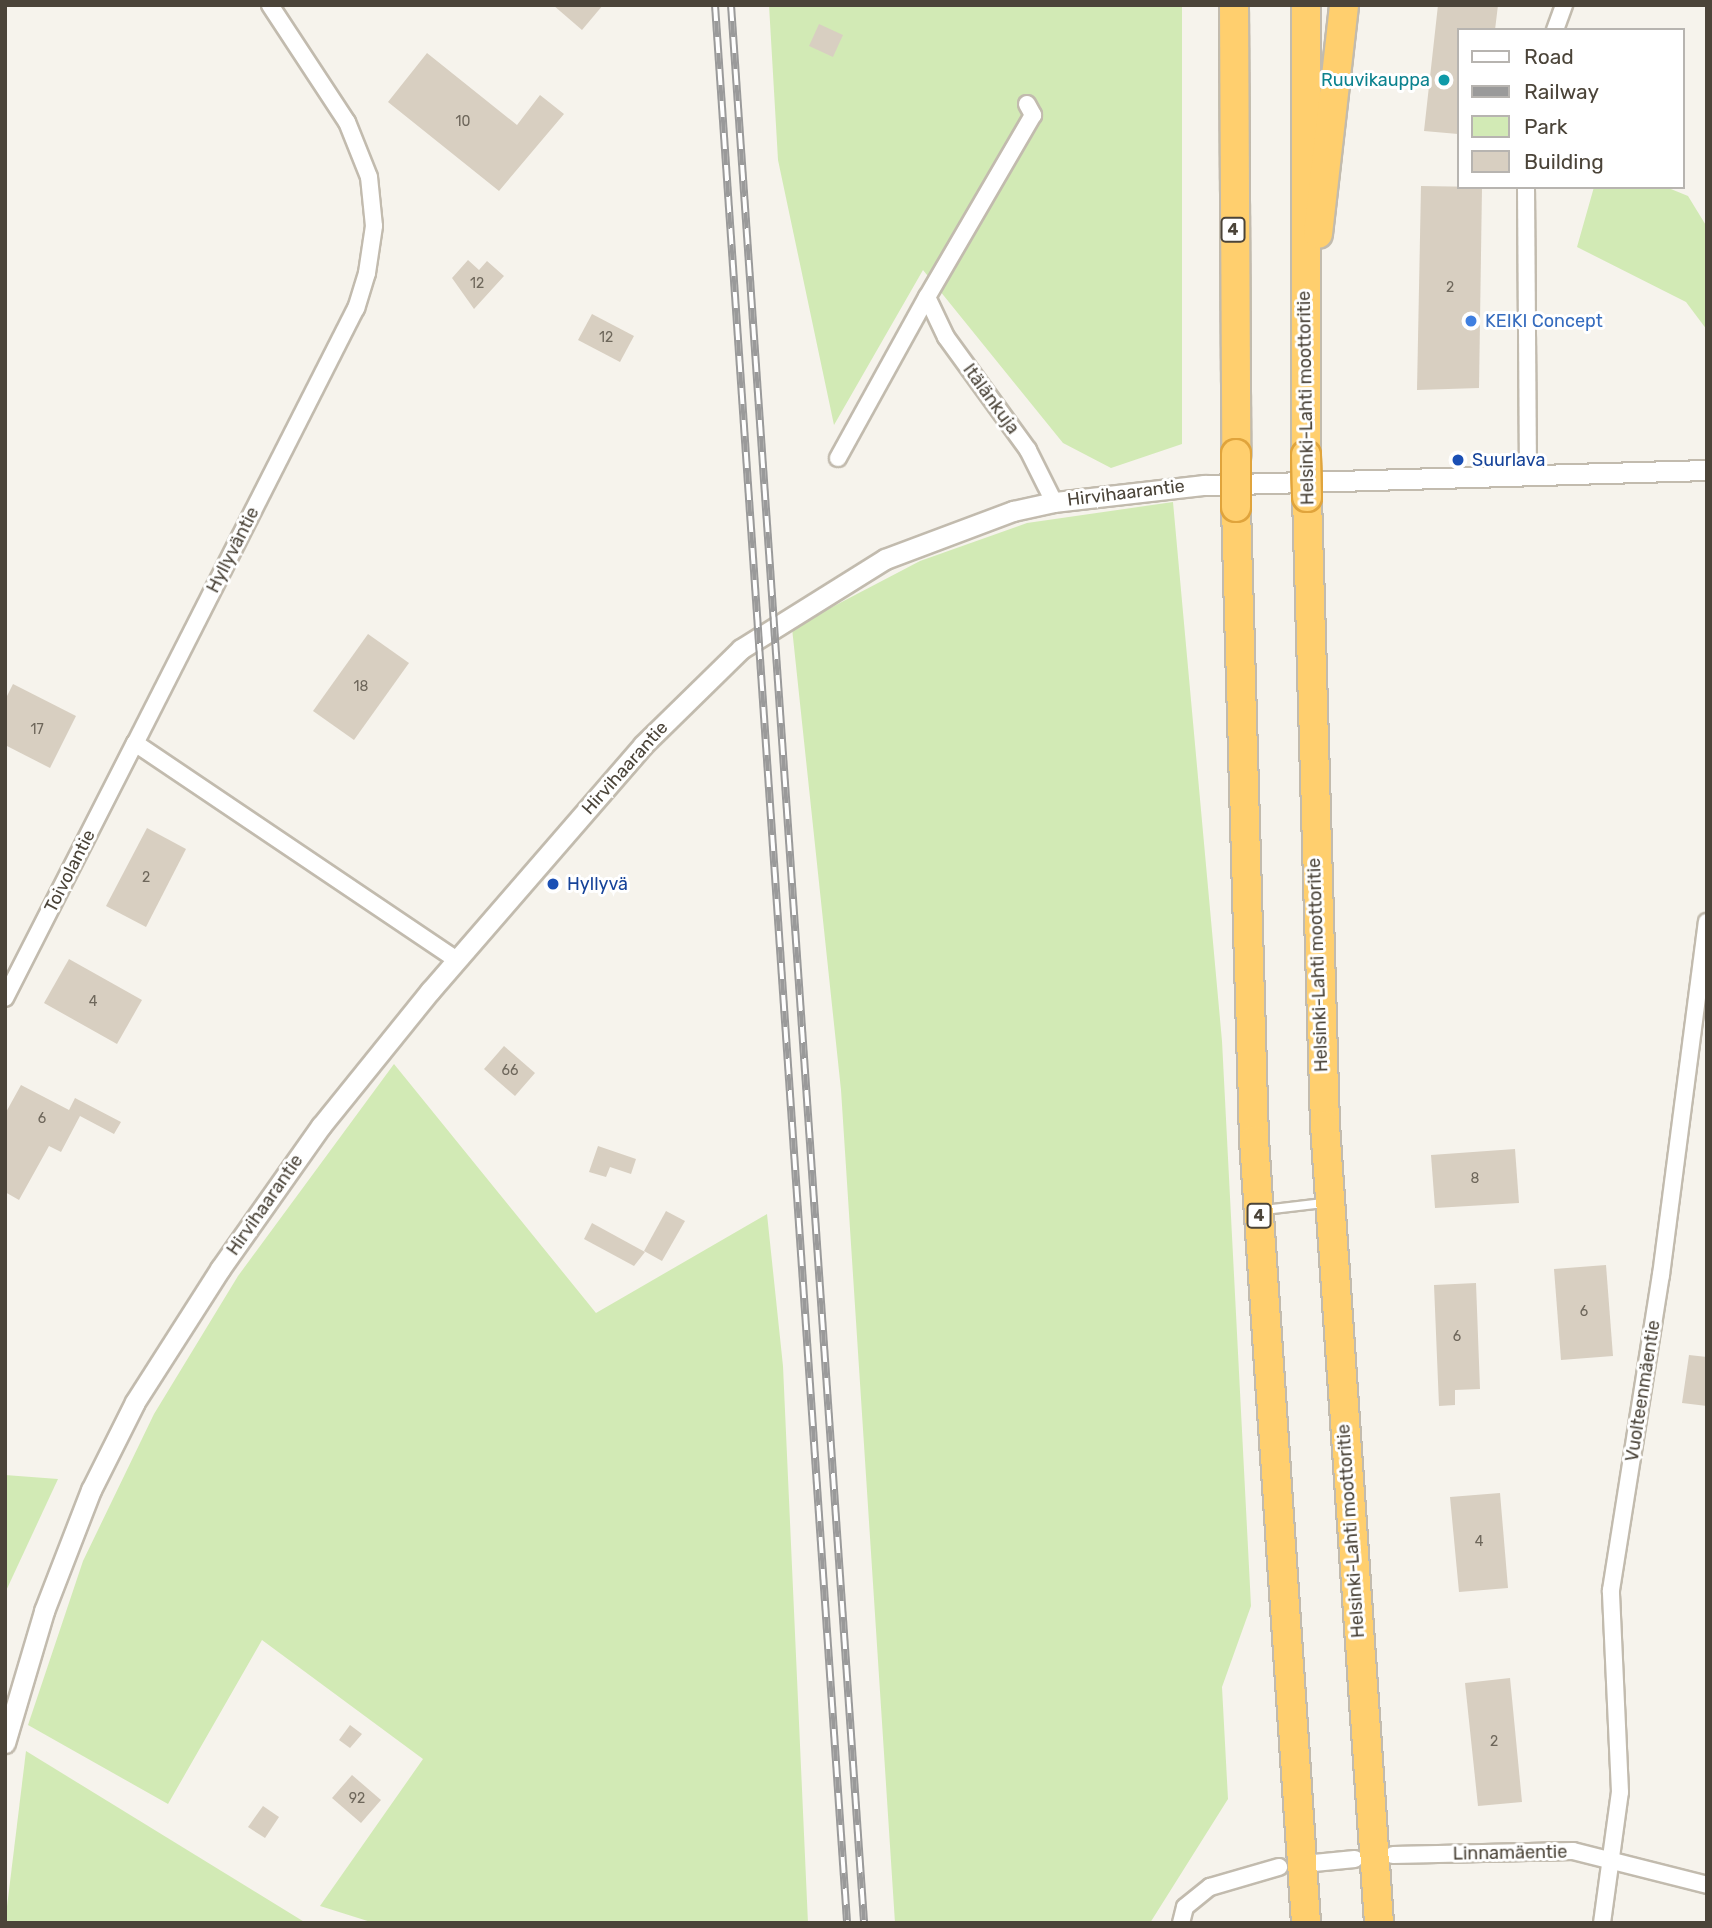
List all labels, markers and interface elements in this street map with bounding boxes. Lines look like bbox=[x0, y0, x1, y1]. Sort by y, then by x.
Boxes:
legend bbox=[1456, 28, 1684, 189]
text: Road bbox=[1524, 44, 1574, 69]
place label: Ruuvikauppa bbox=[1321, 69, 1430, 91]
marker: Ruuvikauppa bbox=[1436, 72, 1452, 88]
text: Railway bbox=[1524, 79, 1599, 104]
house number: 10 bbox=[456, 114, 470, 130]
text: Park bbox=[1524, 114, 1568, 139]
text: Building bbox=[1524, 149, 1604, 174]
road number: 4 bbox=[1219, 218, 1247, 242]
house number: 12 bbox=[470, 276, 484, 292]
house number: 2 bbox=[1446, 280, 1454, 296]
street label: Helsinki-Lahti moottoritie bbox=[1293, 291, 1319, 505]
place label: KEIKI Concept bbox=[1485, 310, 1603, 332]
marker: KEIKI Concept bbox=[1463, 313, 1479, 329]
house number: 12 bbox=[599, 330, 613, 346]
street label: Itälänkuja bbox=[958, 360, 1024, 438]
place label: Suurlava bbox=[1472, 449, 1545, 471]
marker: Suurlava bbox=[1450, 452, 1466, 468]
street label: Hirvihaarantie bbox=[1066, 475, 1186, 511]
street label: Hyllyväntie bbox=[202, 504, 264, 596]
house number: 18 bbox=[354, 679, 368, 695]
street label: Hirvihaarantie bbox=[577, 717, 673, 819]
house number: 17 bbox=[30, 722, 44, 738]
street label: Toivolantie bbox=[40, 826, 100, 916]
street label: Helsinki-Lahti moottoritie bbox=[1303, 858, 1333, 1072]
house number: 2 bbox=[142, 870, 150, 886]
place label: Hyllyvä bbox=[567, 873, 628, 895]
marker: Hyllyvä bbox=[545, 876, 561, 892]
house number: 4 bbox=[89, 994, 97, 1010]
house number: 66 bbox=[502, 1063, 518, 1079]
house number: 6 bbox=[38, 1111, 46, 1127]
street label: Hirvihaarantie bbox=[222, 1150, 308, 1260]
house number: 8 bbox=[1471, 1171, 1479, 1187]
road number: 4 bbox=[1245, 1204, 1273, 1228]
house number: 6 bbox=[1580, 1304, 1588, 1320]
street label: Vuolteenmäentie bbox=[1621, 1319, 1665, 1463]
house number: 6 bbox=[1453, 1329, 1461, 1345]
street label: Helsinki-Lahti moottoritie bbox=[1333, 1423, 1369, 1639]
house number: 4 bbox=[1475, 1534, 1483, 1550]
house number: 2 bbox=[1490, 1734, 1498, 1750]
house number: 92 bbox=[349, 1791, 365, 1807]
street label: Linnamäentie bbox=[1453, 1841, 1567, 1865]

